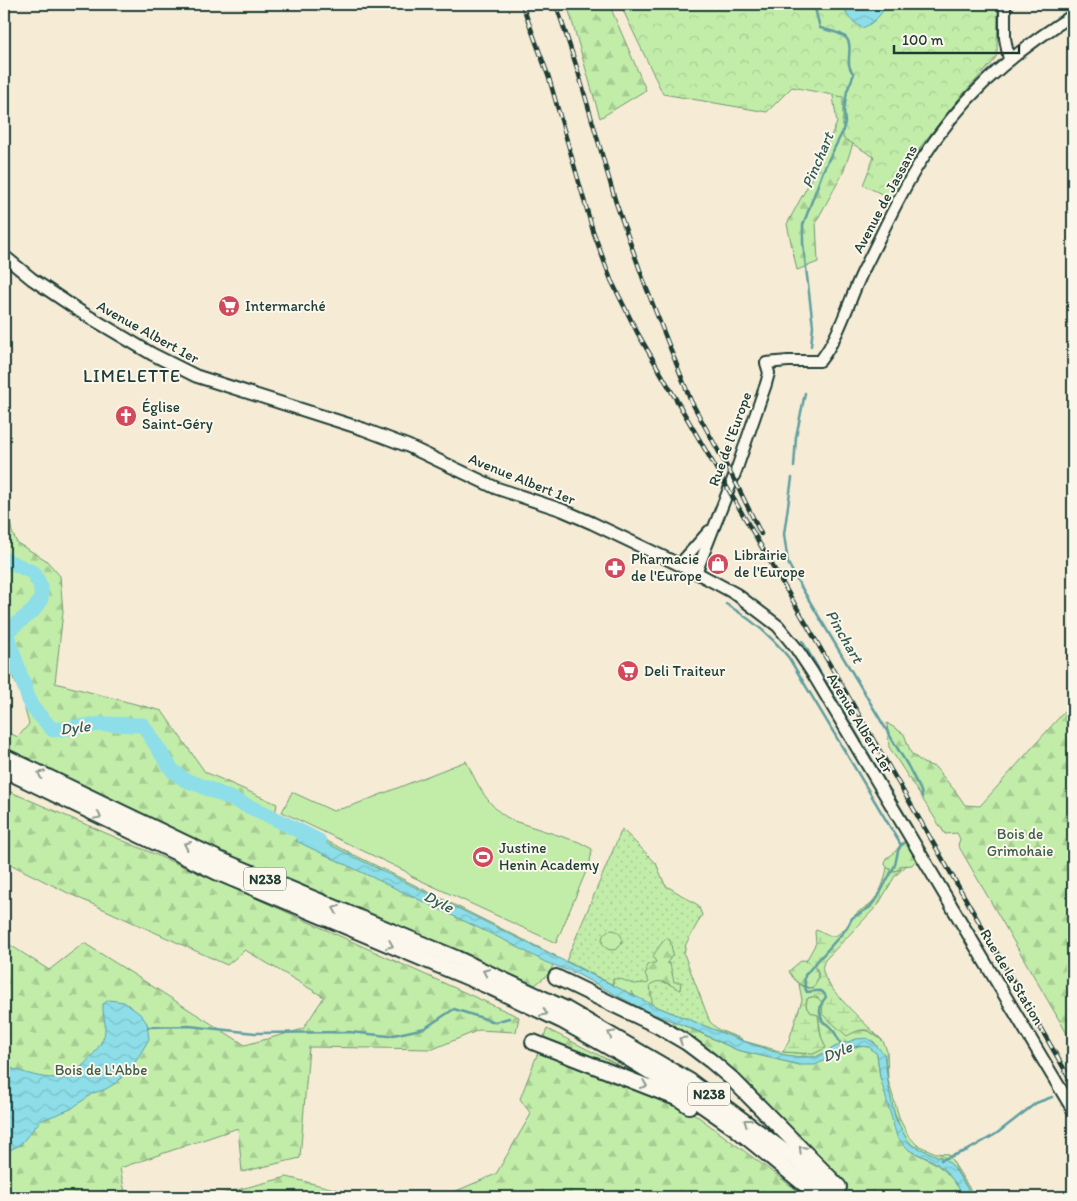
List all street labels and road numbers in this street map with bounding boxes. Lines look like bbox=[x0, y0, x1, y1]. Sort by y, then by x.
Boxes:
street label: Avenue de Jassans bbox=[849, 142, 921, 256]
street label: Avenue Albert 1er bbox=[94, 297, 202, 367]
street label: Rue de l'Europe bbox=[705, 389, 755, 489]
street label: Avenue Albert 1er bbox=[466, 449, 578, 509]
street label: Avenue Albert 1er bbox=[823, 670, 897, 776]
road number: N238 bbox=[244, 868, 286, 891]
street label: Rue de la Station bbox=[976, 926, 1048, 1028]
road number: N238 bbox=[688, 1082, 730, 1106]

